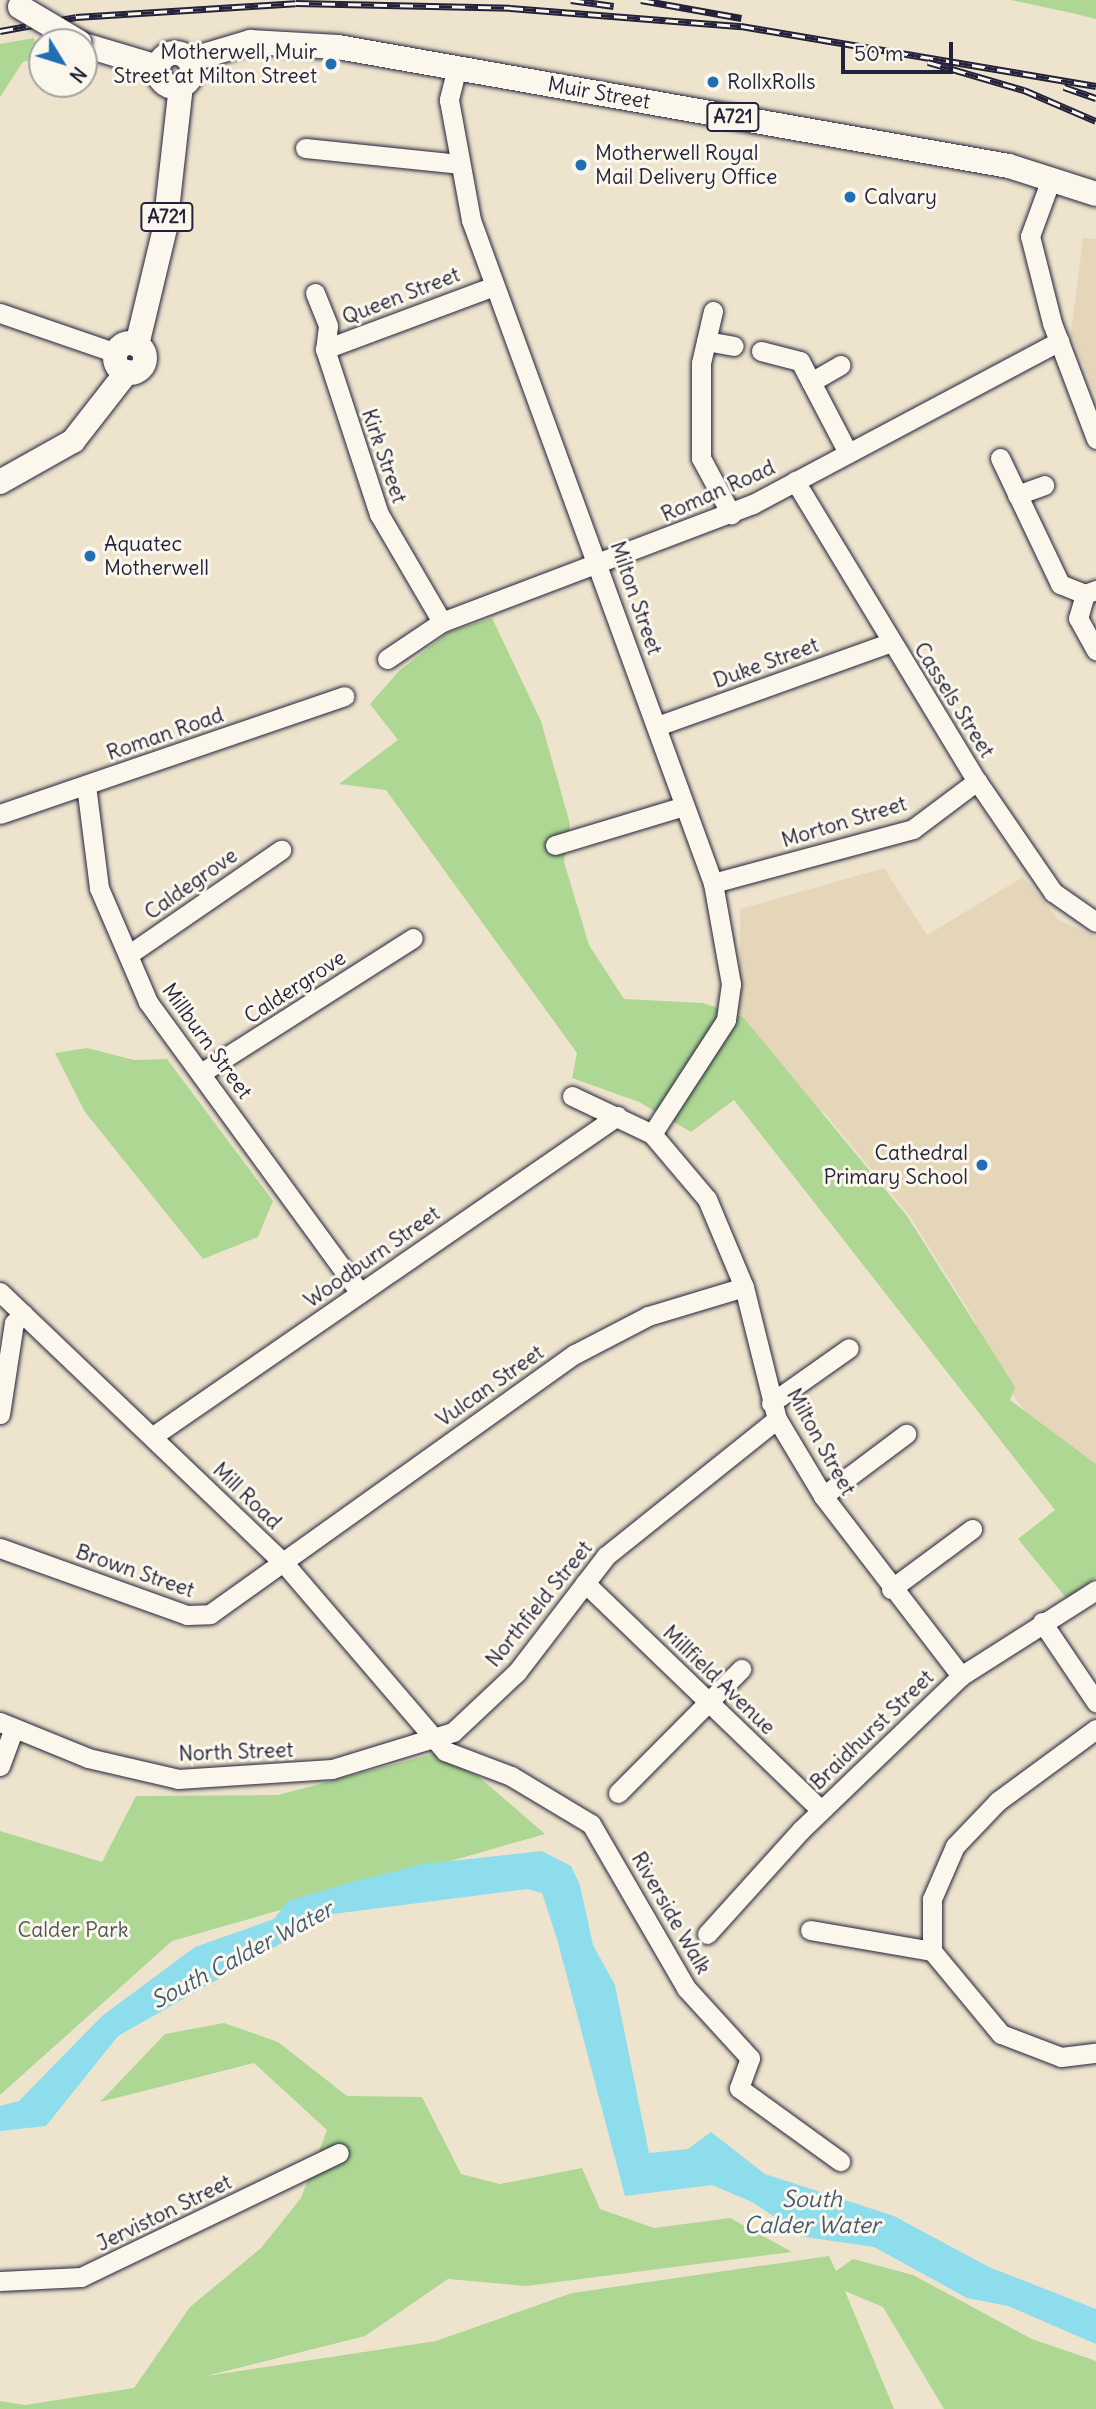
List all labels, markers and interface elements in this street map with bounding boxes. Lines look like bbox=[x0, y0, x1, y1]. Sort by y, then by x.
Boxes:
north arrow bbox=[28, 28, 98, 98]
scale bar bbox=[844, 28, 956, 72]
place label: Motherwell, Muir Street at Milton Street bbox=[113, 39, 317, 89]
text: 50 m bbox=[854, 40, 903, 67]
marker: Motherwell, Muir Street at Milton Street bbox=[323, 56, 339, 72]
text: N bbox=[64, 62, 91, 87]
place label: RollxRolls bbox=[727, 69, 816, 95]
street label: Muir Street bbox=[546, 72, 652, 114]
marker: RollxRolls bbox=[705, 74, 721, 90]
road number: A721 bbox=[705, 102, 761, 132]
place label: Motherwell Royal Mail Delivery Office bbox=[595, 140, 777, 190]
marker: Motherwell Royal Mail Delivery Office bbox=[573, 157, 589, 173]
place label: Calvary bbox=[864, 184, 937, 210]
marker: Calvary bbox=[842, 189, 858, 205]
road number: A721 bbox=[139, 202, 195, 232]
street label: Queen Street bbox=[339, 262, 463, 330]
street label: Kirk Street bbox=[356, 406, 412, 506]
street label: Roman Road bbox=[657, 455, 779, 527]
place label: Aquatec Motherwell bbox=[104, 531, 209, 581]
street label: Milton Street bbox=[605, 538, 667, 658]
marker: Aquatec Motherwell bbox=[82, 548, 98, 564]
street label: Duke Street bbox=[710, 632, 822, 694]
street label: Cassels Street bbox=[909, 638, 999, 762]
street label: Roman Road bbox=[103, 702, 227, 766]
street label: Morton Street bbox=[778, 791, 910, 853]
street label: Caldegrove bbox=[140, 843, 242, 925]
street label: Caldergrove bbox=[240, 945, 350, 1029]
street label: Millburn Street bbox=[157, 978, 257, 1104]
place label: Cathedral Primary School bbox=[823, 1140, 968, 1190]
marker: Cathedral Primary School bbox=[974, 1157, 990, 1173]
street label: Woodburn Street bbox=[299, 1201, 445, 1313]
street label: Vulcan Street bbox=[432, 1340, 548, 1432]
street label: Milton Street bbox=[781, 1384, 861, 1500]
street label: Mill Road bbox=[208, 1457, 286, 1535]
street label: Northfield Street bbox=[481, 1536, 597, 1672]
street label: Brown Street bbox=[72, 1539, 198, 1603]
street label: Millfield Avenue bbox=[658, 1620, 780, 1740]
street label: Braidhurst Street bbox=[805, 1665, 939, 1795]
street label: North Street bbox=[178, 1737, 294, 1767]
street label: Riverside Walk bbox=[626, 1847, 716, 1979]
water label: South Calder Water bbox=[146, 1895, 338, 2015]
park label: Calder Park bbox=[18, 1917, 128, 1943]
street label: Jerviston Street bbox=[92, 2169, 236, 2257]
water label: South Calder Water bbox=[744, 2185, 880, 2239]

